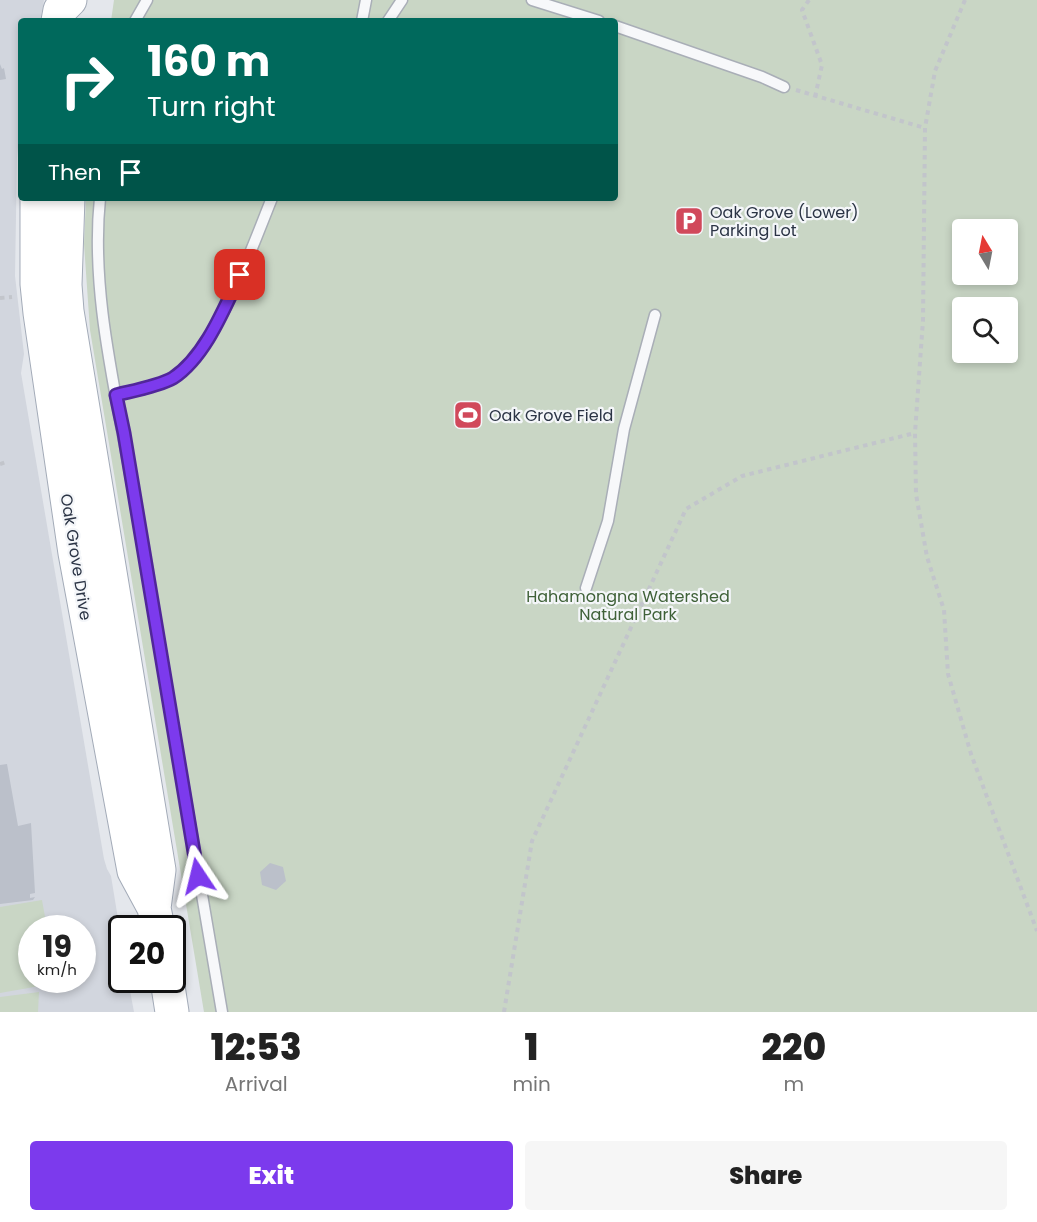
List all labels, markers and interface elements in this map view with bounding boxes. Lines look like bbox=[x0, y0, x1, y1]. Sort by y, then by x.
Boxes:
text: 160 m bbox=[147, 32, 270, 91]
icon: right bbox=[48, 42, 126, 120]
text: Turn right bbox=[147, 88, 276, 125]
icon: arrive bbox=[114, 156, 147, 189]
text: Then bbox=[48, 157, 102, 188]
place label: Oak Grove (Lower) Parking Lot bbox=[710, 201, 858, 242]
parking icon: Oak Grove (Lower) Parking Lot bbox=[673, 205, 705, 237]
north arrow bbox=[952, 219, 1018, 285]
map controls bbox=[952, 219, 1018, 363]
pin bbox=[214, 249, 265, 300]
icon: arrive bbox=[223, 258, 256, 291]
button: search bbox=[952, 297, 1018, 363]
sports icon: Oak Grove Field bbox=[452, 399, 484, 431]
place label: Oak Grove Field bbox=[489, 404, 613, 427]
street label: Oak Grove Drive bbox=[55, 492, 97, 622]
park label: Hahamongna Watershed Natural Park bbox=[526, 585, 730, 626]
position arrow bbox=[166, 844, 230, 908]
speed limit sign: 20 bbox=[108, 915, 186, 993]
text: 19 bbox=[42, 925, 72, 968]
text: km/h bbox=[37, 959, 77, 980]
text: 12:53 bbox=[211, 1022, 302, 1073]
text: 1 bbox=[525, 1022, 539, 1073]
text: 220 bbox=[762, 1022, 826, 1073]
text: Arrival bbox=[225, 1070, 288, 1098]
text: min bbox=[512, 1070, 551, 1098]
text: m bbox=[784, 1070, 804, 1098]
button: Exit bbox=[30, 1141, 513, 1210]
button: Share bbox=[525, 1141, 1007, 1210]

